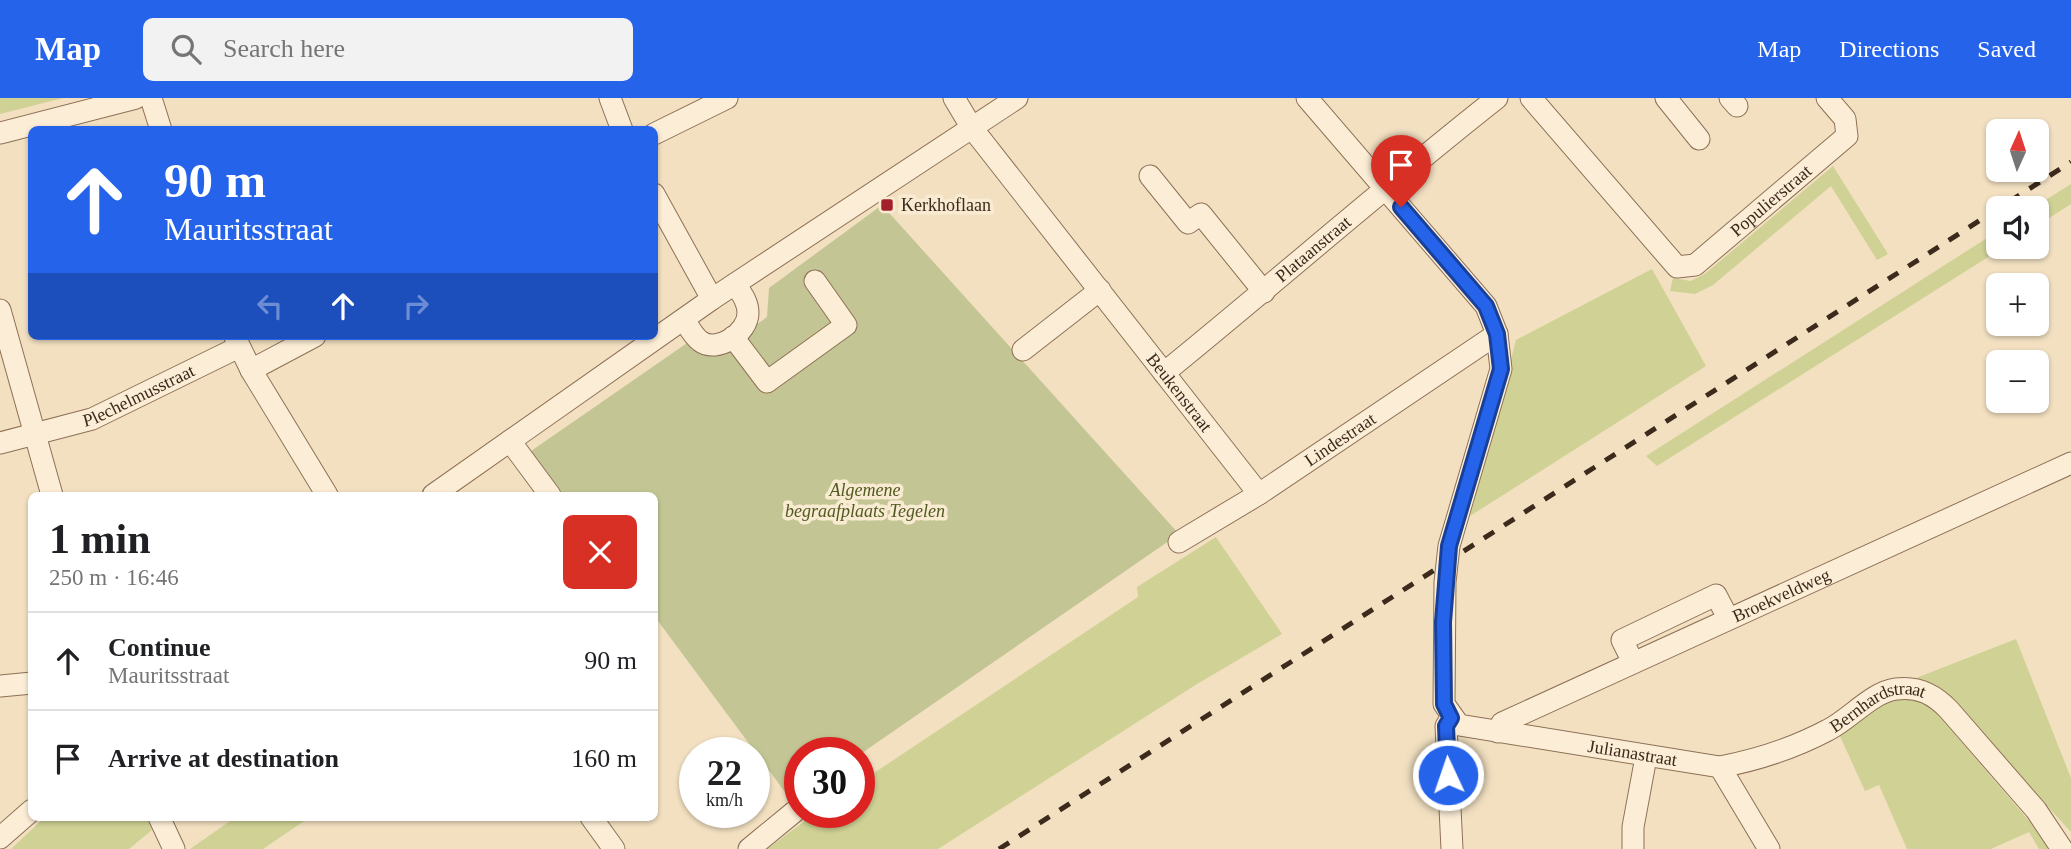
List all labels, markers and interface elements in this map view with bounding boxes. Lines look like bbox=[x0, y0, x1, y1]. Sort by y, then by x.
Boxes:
search box bbox=[143, 18, 633, 81]
icon: search bbox=[167, 30, 205, 68]
text: Map bbox=[35, 31, 101, 67]
text: Search here bbox=[223, 34, 345, 63]
text: Map bbox=[1757, 36, 1801, 62]
text: Directions bbox=[1839, 36, 1939, 62]
text: Saved bbox=[1977, 36, 2036, 62]
north arrow bbox=[1986, 119, 2049, 182]
map controls bbox=[1986, 119, 2049, 413]
pin bbox=[1371, 135, 1431, 207]
icon: arrive bbox=[1382, 146, 1420, 184]
text: 90 m bbox=[164, 153, 266, 208]
icon: ahead bbox=[49, 154, 140, 245]
street label: Populierstraat bbox=[1726, 161, 1816, 241]
place label: Kerkhoflaan bbox=[901, 195, 991, 215]
button: sound bbox=[1986, 196, 2049, 259]
marker: Kerkhoflaan bbox=[879, 197, 895, 213]
text: Mauritsstraat bbox=[164, 211, 333, 247]
street label: Plataanstraat bbox=[1271, 212, 1355, 286]
button: + bbox=[1986, 273, 2049, 336]
icon: left bbox=[251, 287, 289, 325]
icon: ahead bbox=[324, 287, 362, 325]
icon: right bbox=[397, 287, 435, 325]
street label: Beukenstraat bbox=[1142, 349, 1216, 436]
button: − bbox=[1986, 350, 2049, 413]
street label: Plechelmusstraat bbox=[81, 360, 198, 431]
street label: Lindestraat bbox=[1301, 409, 1379, 470]
park label: Algemene begraafplaats Tegelen bbox=[785, 480, 945, 521]
button: close bbox=[563, 515, 637, 589]
text: 1 min bbox=[49, 516, 151, 562]
street label: Broekveldweg bbox=[1729, 564, 1833, 626]
text: 250 m · 16:46 bbox=[49, 565, 179, 590]
text: Continue bbox=[108, 633, 211, 662]
icon: ahead bbox=[49, 642, 87, 680]
text: 90 m bbox=[584, 646, 637, 675]
text: Mauritsstraat bbox=[108, 663, 229, 688]
street label: Bernhardstraat bbox=[1826, 678, 1929, 737]
street label: Julianastraat bbox=[1586, 736, 1679, 770]
speed limit sign: 30 bbox=[784, 737, 875, 828]
position arrow bbox=[1411, 738, 1485, 812]
icon: arrive bbox=[49, 740, 87, 778]
text: Arrive at destination bbox=[108, 744, 339, 773]
text: 160 m bbox=[571, 744, 637, 773]
text: 22 bbox=[707, 754, 742, 793]
text: km/h bbox=[706, 790, 743, 810]

